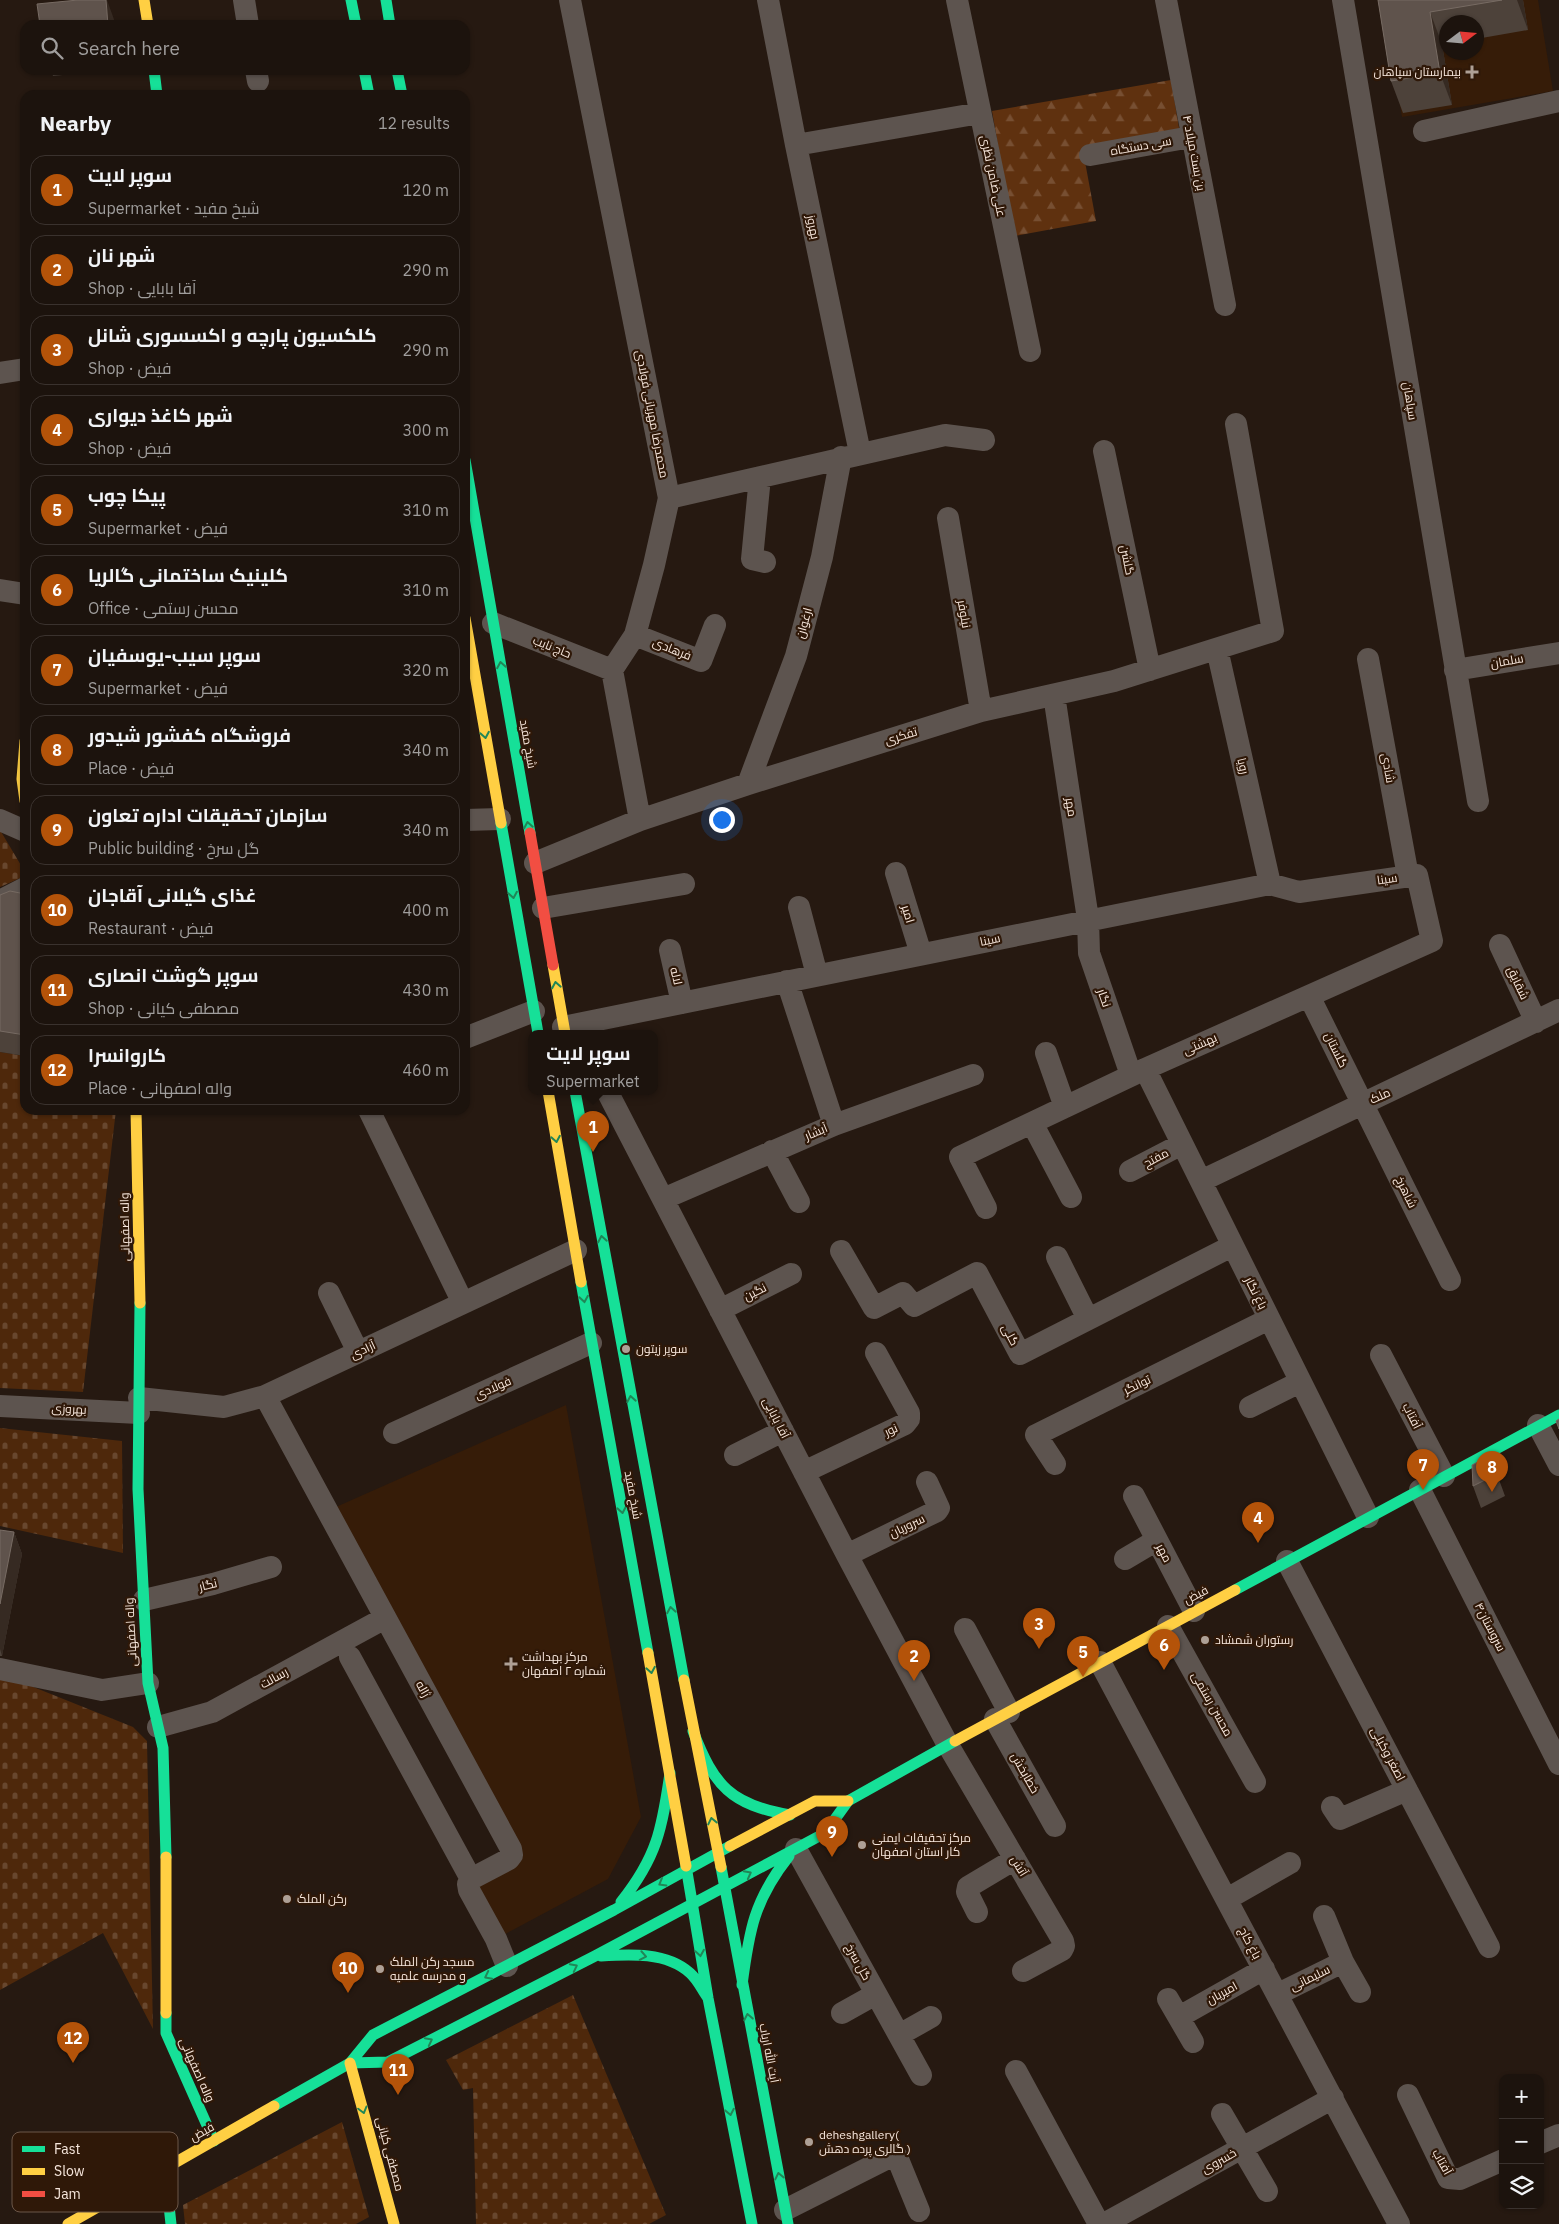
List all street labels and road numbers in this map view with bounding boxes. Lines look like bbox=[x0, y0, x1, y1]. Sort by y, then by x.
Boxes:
street label: بن بست میلاد ۴ bbox=[1180, 114, 1209, 192]
street label: سی دستگاه bbox=[1109, 133, 1173, 158]
street label: علی ضامن نظری bbox=[978, 134, 1009, 218]
street label: بهروز bbox=[803, 212, 823, 240]
street label: محمدرضا مهربانی فولادی bbox=[633, 349, 672, 479]
street label: سپاهان bbox=[1399, 381, 1421, 421]
street label: گلشن bbox=[1117, 544, 1138, 576]
street label: نیلوفر bbox=[954, 598, 974, 629]
street label: ارغوان bbox=[792, 606, 815, 640]
street label: حاج نایب bbox=[531, 632, 573, 662]
street label: فرهادی bbox=[651, 634, 694, 663]
street label: سلمان bbox=[1489, 650, 1525, 671]
street label: شیخ مفید bbox=[516, 718, 540, 770]
street label: تفکری bbox=[883, 723, 920, 748]
street label: شادی bbox=[1379, 752, 1398, 784]
street label: رویا bbox=[1234, 756, 1253, 776]
street label: مهر bbox=[1062, 795, 1080, 818]
street label: سینا bbox=[1376, 870, 1398, 887]
street label: امیر bbox=[898, 902, 918, 925]
street label: سینا bbox=[978, 930, 1002, 949]
street label: شقایق bbox=[1504, 964, 1533, 1002]
street label: لاله bbox=[667, 965, 686, 986]
street label: نگار bbox=[1094, 986, 1115, 1009]
street label: بهشتی bbox=[1180, 1029, 1219, 1058]
street label: گلستان bbox=[1322, 1030, 1351, 1070]
street label: ملک bbox=[1367, 1084, 1393, 1107]
street label: آبشار bbox=[801, 1120, 830, 1143]
street label: مفتح bbox=[1141, 1145, 1171, 1171]
street label: شاهرخ bbox=[1391, 1173, 1421, 1211]
street label: واله اصفهانی bbox=[116, 1192, 133, 1262]
street label: باغ نگار bbox=[1241, 1273, 1271, 1312]
street label: نگین bbox=[741, 1280, 769, 1304]
street label: گلی bbox=[999, 1321, 1022, 1348]
street label: آزادی bbox=[348, 1337, 379, 1362]
street label: توانگر bbox=[1120, 1371, 1154, 1398]
street label: فولادی bbox=[472, 1373, 513, 1402]
street label: آقا بابایی bbox=[760, 1395, 794, 1442]
street label: بهروزی bbox=[51, 1400, 87, 1417]
street label: آفتاب bbox=[1400, 1400, 1426, 1432]
street label: نور bbox=[881, 1420, 900, 1440]
street label: شیخ مفید bbox=[620, 1469, 646, 1521]
street label: سروریان bbox=[887, 1511, 927, 1541]
street label: مهر bbox=[1153, 1540, 1175, 1565]
street label: نگار bbox=[196, 1575, 219, 1594]
street label: فیض bbox=[1181, 1582, 1211, 1607]
street label: واله اصفهانی bbox=[121, 1597, 140, 1667]
street label: سروستان۴ bbox=[1472, 1600, 1509, 1654]
street label: رسالت bbox=[257, 1664, 290, 1691]
street label: محسن رستمی bbox=[1189, 1669, 1236, 1739]
street label: ژاله bbox=[413, 1678, 434, 1700]
street label: اصغر وکیلی bbox=[1368, 1724, 1409, 1783]
street label: خطابخش bbox=[1008, 1750, 1043, 1796]
street label: آتش bbox=[1007, 1853, 1032, 1879]
street label: باغ کاج bbox=[1235, 1924, 1265, 1962]
street label: گل سرخ bbox=[841, 1941, 875, 1983]
street label: سلیمانی bbox=[1287, 1961, 1332, 1994]
street label: امیریان bbox=[1204, 1978, 1240, 2007]
street label: آیت الله ارباب bbox=[756, 2022, 783, 2085]
street label: واله اصفهانی bbox=[177, 2035, 218, 2104]
street label: مصطفی کیانی bbox=[373, 2115, 408, 2193]
street label: فیض bbox=[187, 2119, 217, 2144]
street label: خسروی bbox=[1199, 2145, 1239, 2176]
street label: آفتاب bbox=[1429, 2146, 1456, 2178]

